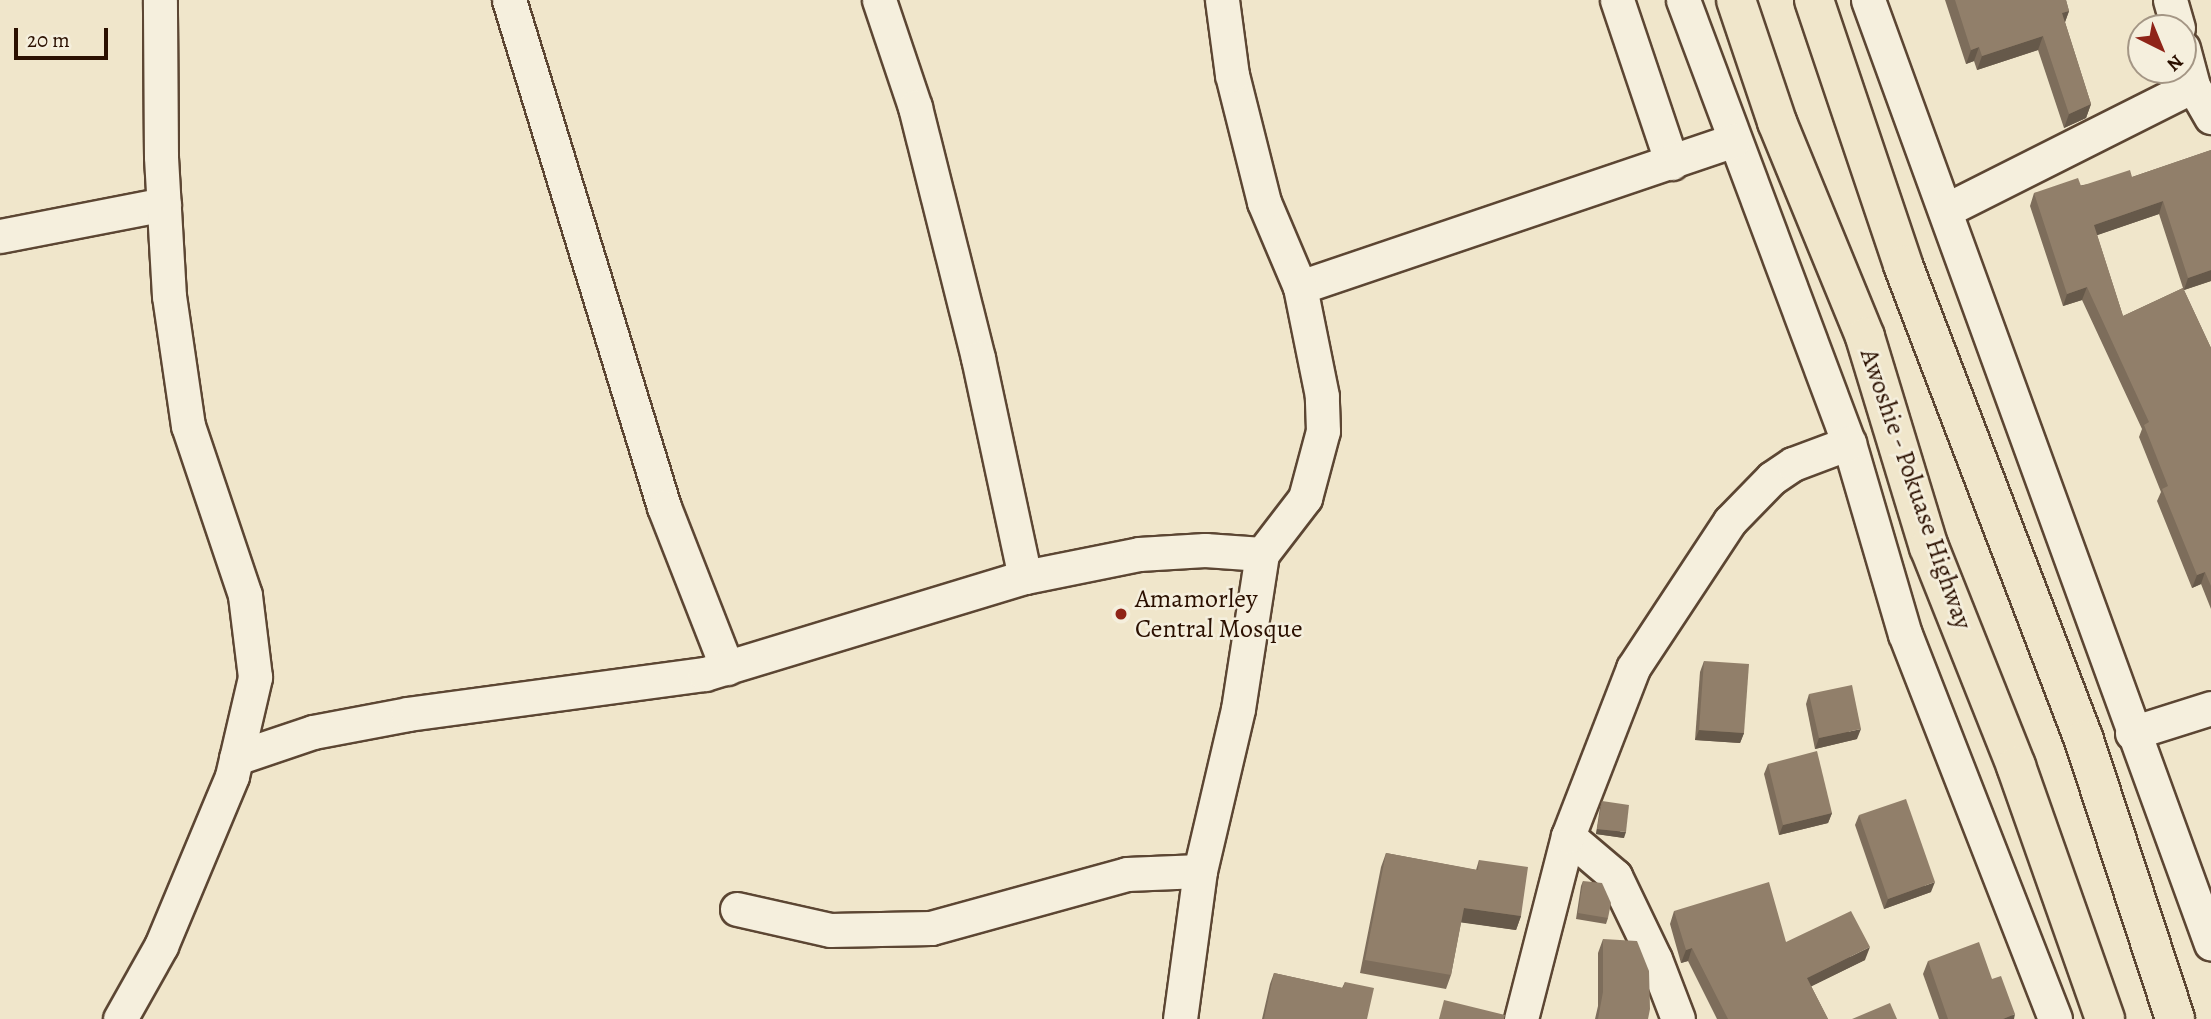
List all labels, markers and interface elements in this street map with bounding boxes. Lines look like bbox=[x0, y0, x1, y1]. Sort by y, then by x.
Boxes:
scale bar bbox=[18, 14, 112, 58]
north arrow bbox=[2127, 14, 2197, 84]
text: 20 m bbox=[27, 26, 70, 54]
text: N bbox=[2161, 49, 2189, 77]
street label: Awoshie - Pokuase Highway bbox=[1853, 344, 1979, 634]
place label: Amamorley Central Mosque bbox=[1135, 583, 1303, 644]
marker: Amamorley Central Mosque bbox=[1113, 606, 1129, 622]

